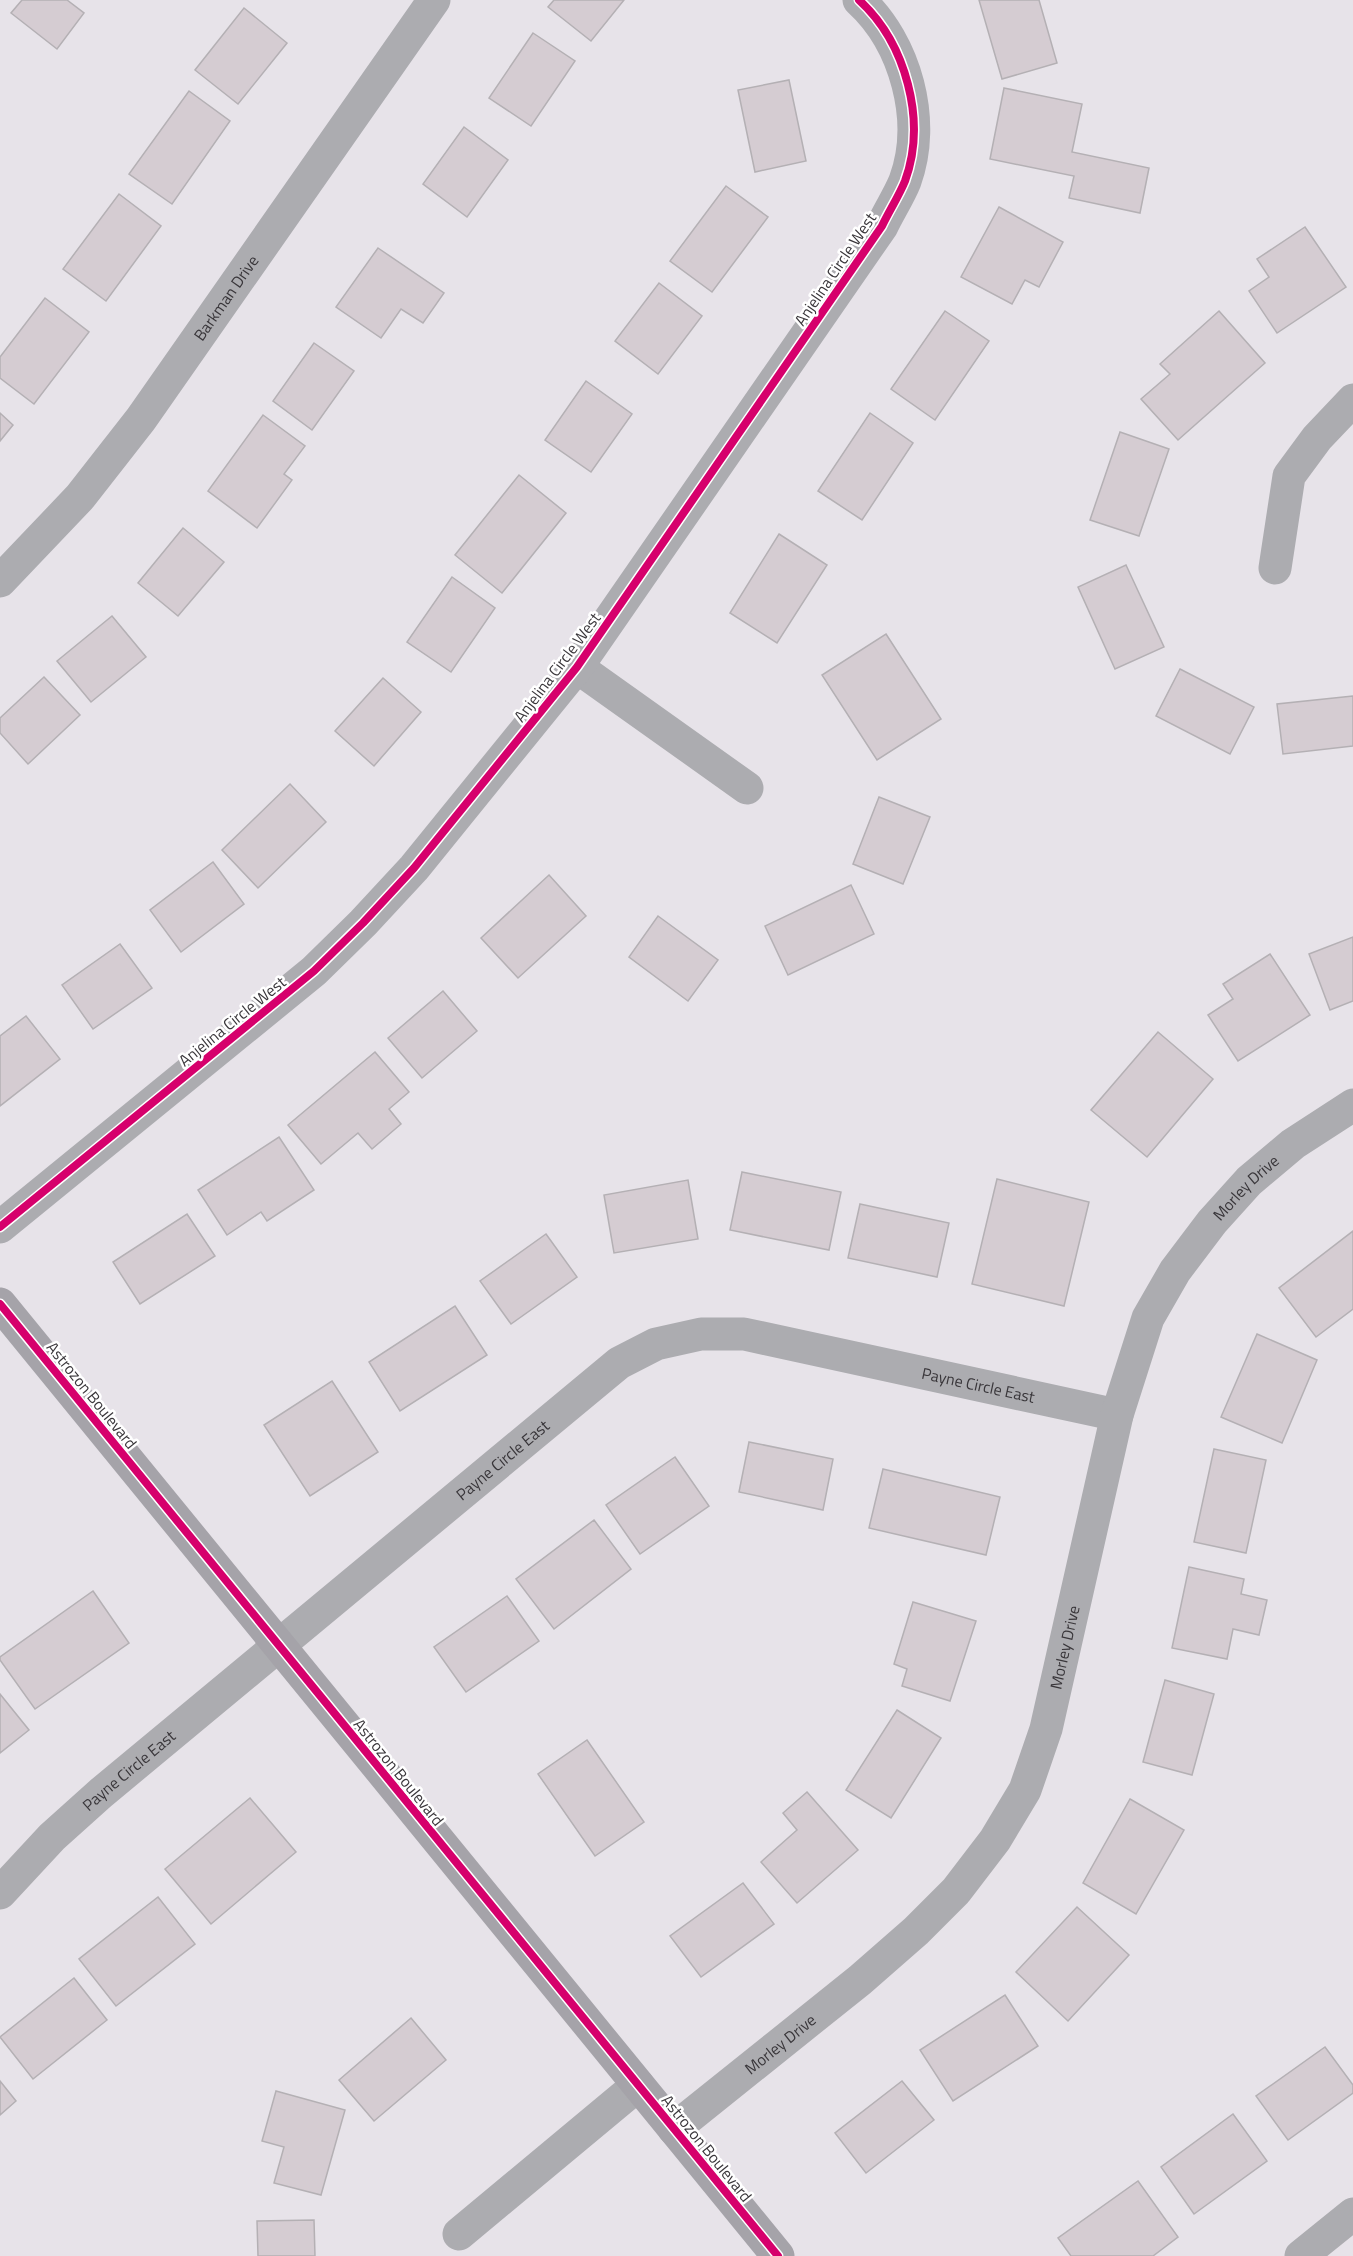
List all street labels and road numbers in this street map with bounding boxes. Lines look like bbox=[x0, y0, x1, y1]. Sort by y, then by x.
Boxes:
street label: Anjelina Circle West bbox=[788, 207, 882, 330]
street label: Barkman Drive bbox=[187, 250, 264, 345]
street label: Anjelina Circle West bbox=[508, 607, 607, 727]
street label: Anjelina Circle West bbox=[173, 970, 291, 1072]
street label: Morley Drive bbox=[1207, 1149, 1284, 1226]
street label: Astrozon Boulevard bbox=[41, 1336, 143, 1454]
street label: Payne Circle East bbox=[920, 1361, 1038, 1409]
street label: Payne Circle East bbox=[450, 1413, 555, 1506]
street label: Morley Drive bbox=[1043, 1603, 1086, 1692]
street label: Astrozon Boulevard bbox=[348, 1713, 450, 1831]
street label: Payne Circle East bbox=[77, 1724, 181, 1817]
street label: Morley Drive bbox=[739, 2008, 821, 2080]
street label: Astrozon Boulevard bbox=[656, 2089, 758, 2207]

